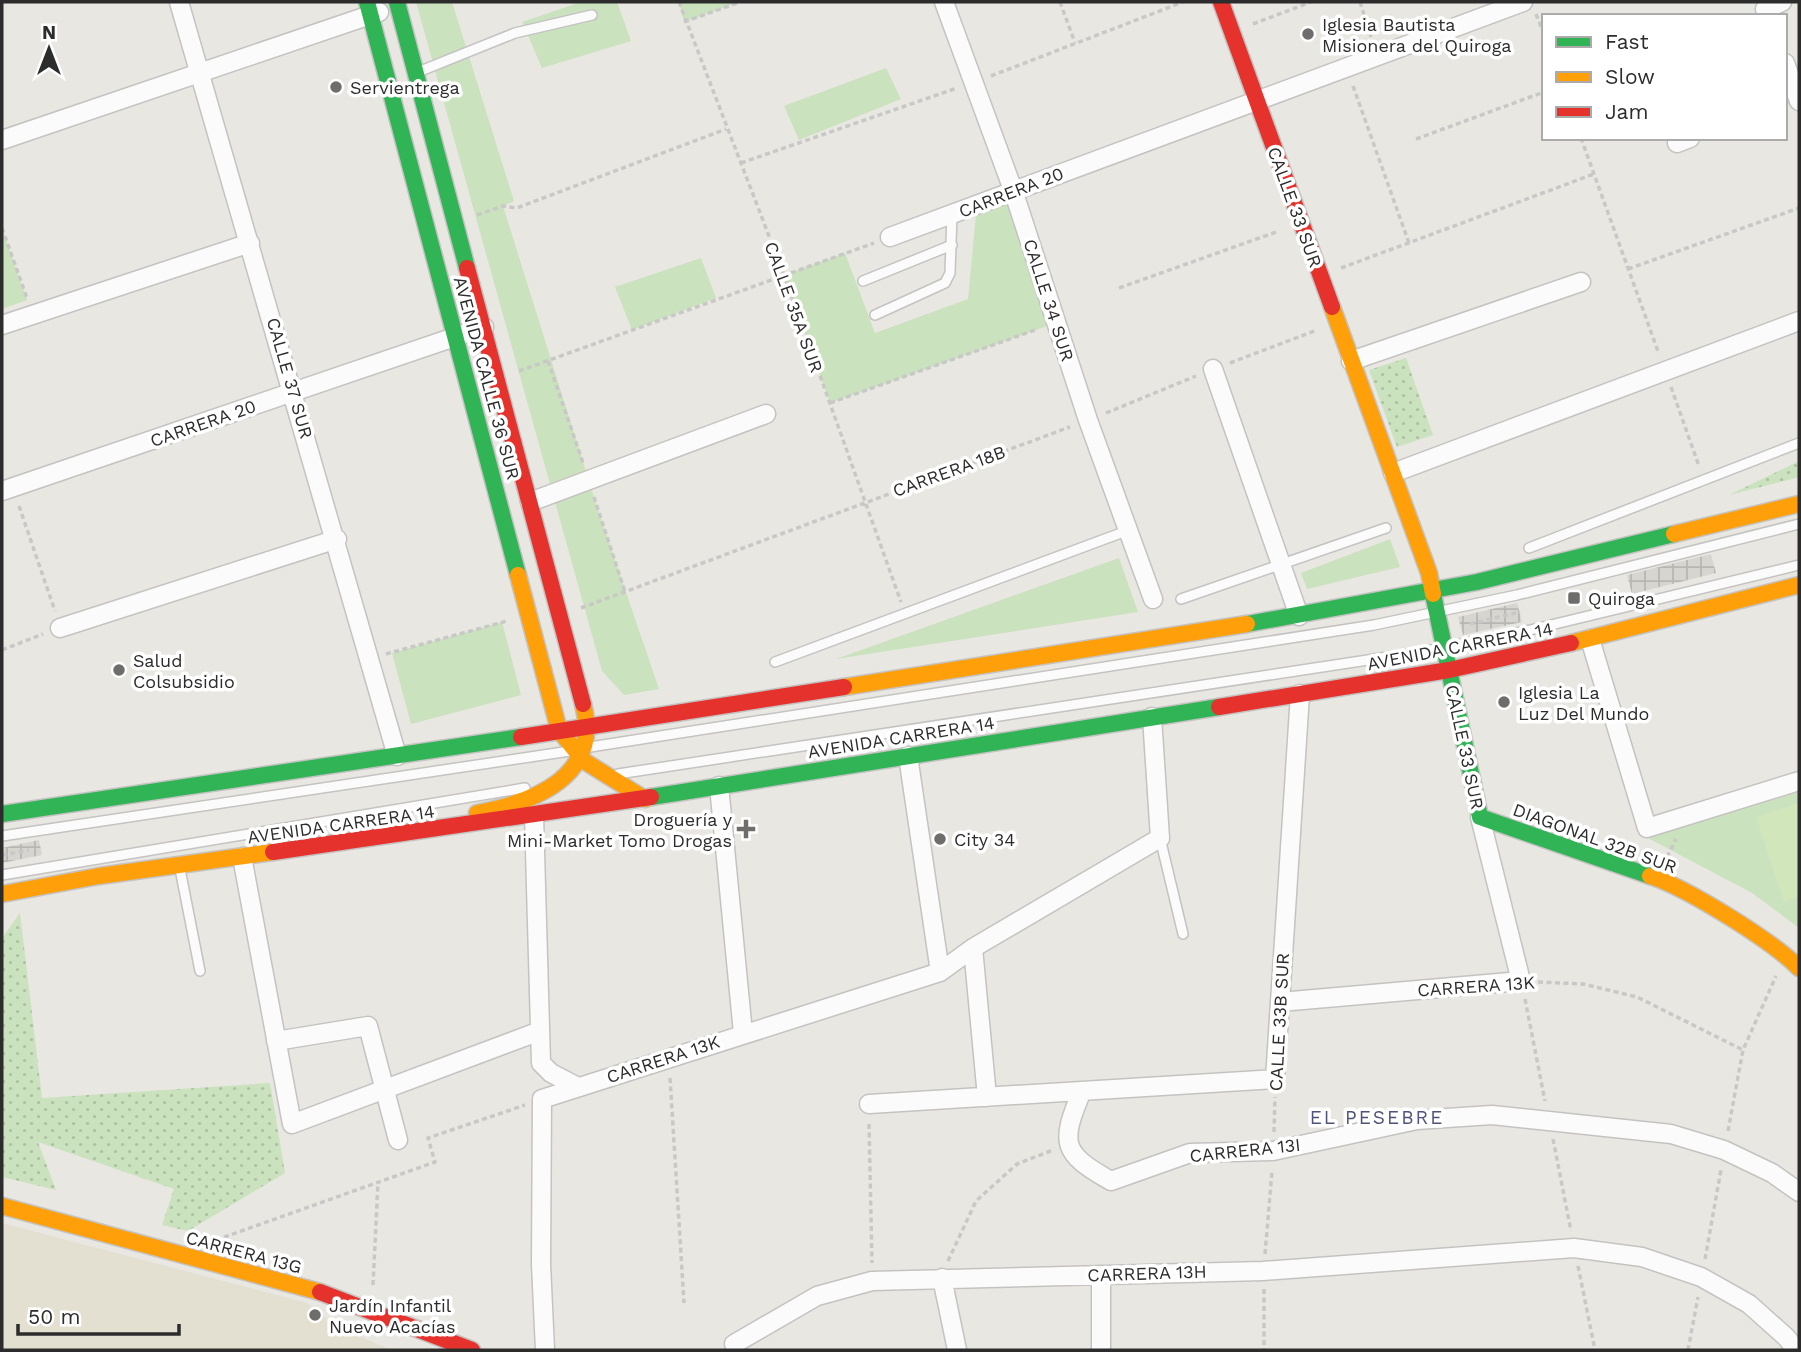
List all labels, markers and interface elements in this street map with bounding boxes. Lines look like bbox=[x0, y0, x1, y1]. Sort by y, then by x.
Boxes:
north arrow bbox=[14, 14, 84, 84]
place label: Iglesia Bautista Misionera del Quiroga bbox=[1322, 14, 1511, 56]
legend bbox=[1542, 14, 1787, 140]
text: N bbox=[42, 21, 56, 44]
marker: Iglesia Bautista Misionera del Quiroga bbox=[1300, 26, 1316, 42]
text: Fast bbox=[1605, 29, 1649, 54]
text: Slow bbox=[1605, 64, 1655, 89]
place label: Servientrega bbox=[350, 77, 460, 98]
marker: Servientrega bbox=[328, 79, 344, 95]
text: Jam bbox=[1605, 99, 1648, 124]
street label: CALLE 33 SUR bbox=[1263, 144, 1327, 270]
street label: CARRERA 20 bbox=[956, 162, 1066, 222]
street label: CALLE 34 SUR bbox=[1019, 236, 1079, 364]
street label: CALLE 35A SUR bbox=[761, 239, 827, 375]
street label: AVENIDA CALLE 36 SUR bbox=[450, 274, 524, 482]
street label: CALLE 37 SUR bbox=[263, 315, 317, 441]
street label: CARRERA 20 bbox=[147, 395, 259, 451]
street label: CARRERA 18B bbox=[890, 441, 1008, 501]
place label: Quiroga bbox=[1588, 588, 1655, 609]
marker: Quiroga bbox=[1566, 590, 1582, 606]
street label: AVENIDA CARRERA 14 bbox=[1365, 618, 1555, 674]
place label: Salud Colsubsidio bbox=[133, 650, 235, 692]
marker: Salud Colsubsidio bbox=[111, 662, 127, 678]
place label: Iglesia La Luz Del Mundo bbox=[1518, 682, 1649, 724]
street label: CALLE 33 SUR bbox=[1442, 683, 1488, 811]
marker: Iglesia La Luz Del Mundo bbox=[1496, 694, 1512, 710]
street label: AVENIDA CARRERA 14 bbox=[806, 712, 996, 762]
street label: DIAGONAL 32B SUR bbox=[1510, 799, 1680, 877]
street label: AVENIDA CARRERA 14 bbox=[246, 800, 436, 848]
place label: Droguería y Mini-Market Tomo Drogas bbox=[507, 809, 733, 851]
marker: Droguería y Mini-Market Tomo Drogas bbox=[738, 821, 754, 837]
place label: City 34 bbox=[954, 829, 1015, 850]
marker: City 34 bbox=[932, 831, 948, 847]
street label: CALLE 33B SUR bbox=[1265, 952, 1293, 1092]
street label: CARRERA 13K bbox=[1416, 971, 1536, 1001]
street label: CARRERA 13K bbox=[604, 1031, 722, 1087]
district label: EL PESEBRE bbox=[1310, 1106, 1444, 1129]
street label: CARRERA 13I bbox=[1189, 1134, 1301, 1166]
street label: CARRERA 13G bbox=[184, 1226, 304, 1278]
street label: CARRERA 13H bbox=[1087, 1260, 1207, 1286]
scale bar bbox=[18, 1292, 178, 1336]
place label: Jardín Infantil Nuevo Acacías bbox=[329, 1295, 455, 1337]
text: 50 m bbox=[28, 1304, 80, 1329]
marker: Jardín Infantil Nuevo Acacías bbox=[307, 1307, 323, 1323]

